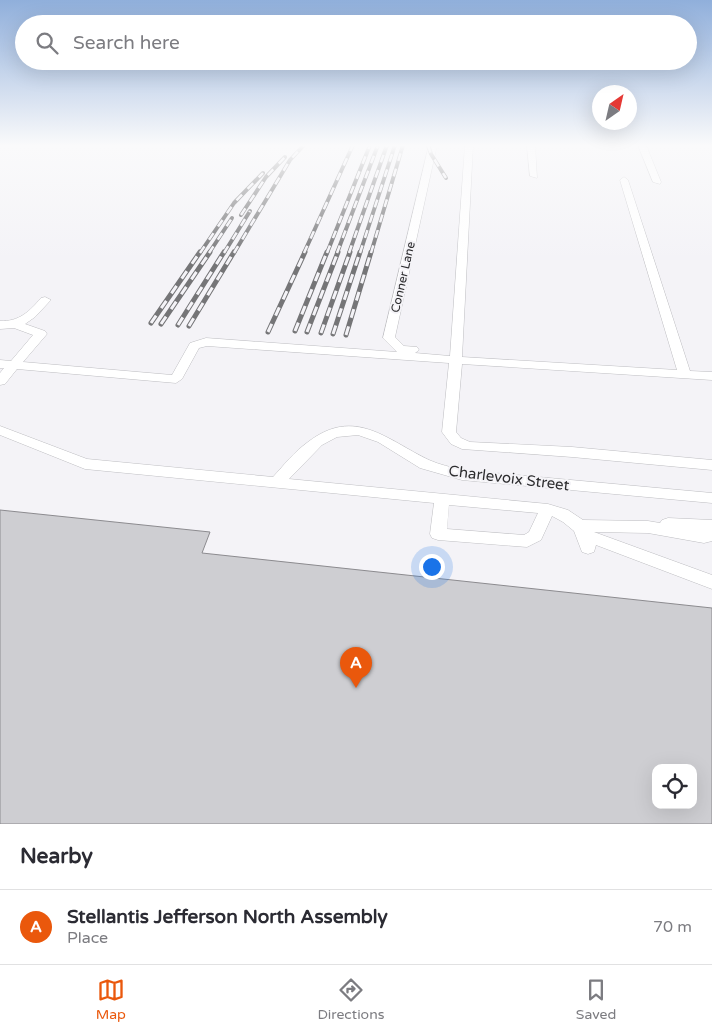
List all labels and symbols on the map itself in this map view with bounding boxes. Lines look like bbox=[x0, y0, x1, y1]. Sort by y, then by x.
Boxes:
north arrow bbox=[592, 85, 637, 130]
street label: Conner Lane bbox=[388, 240, 418, 314]
street label: Charlevoix Street bbox=[448, 462, 571, 494]
your location bbox=[419, 554, 445, 580]
pin: A bbox=[340, 647, 372, 688]

